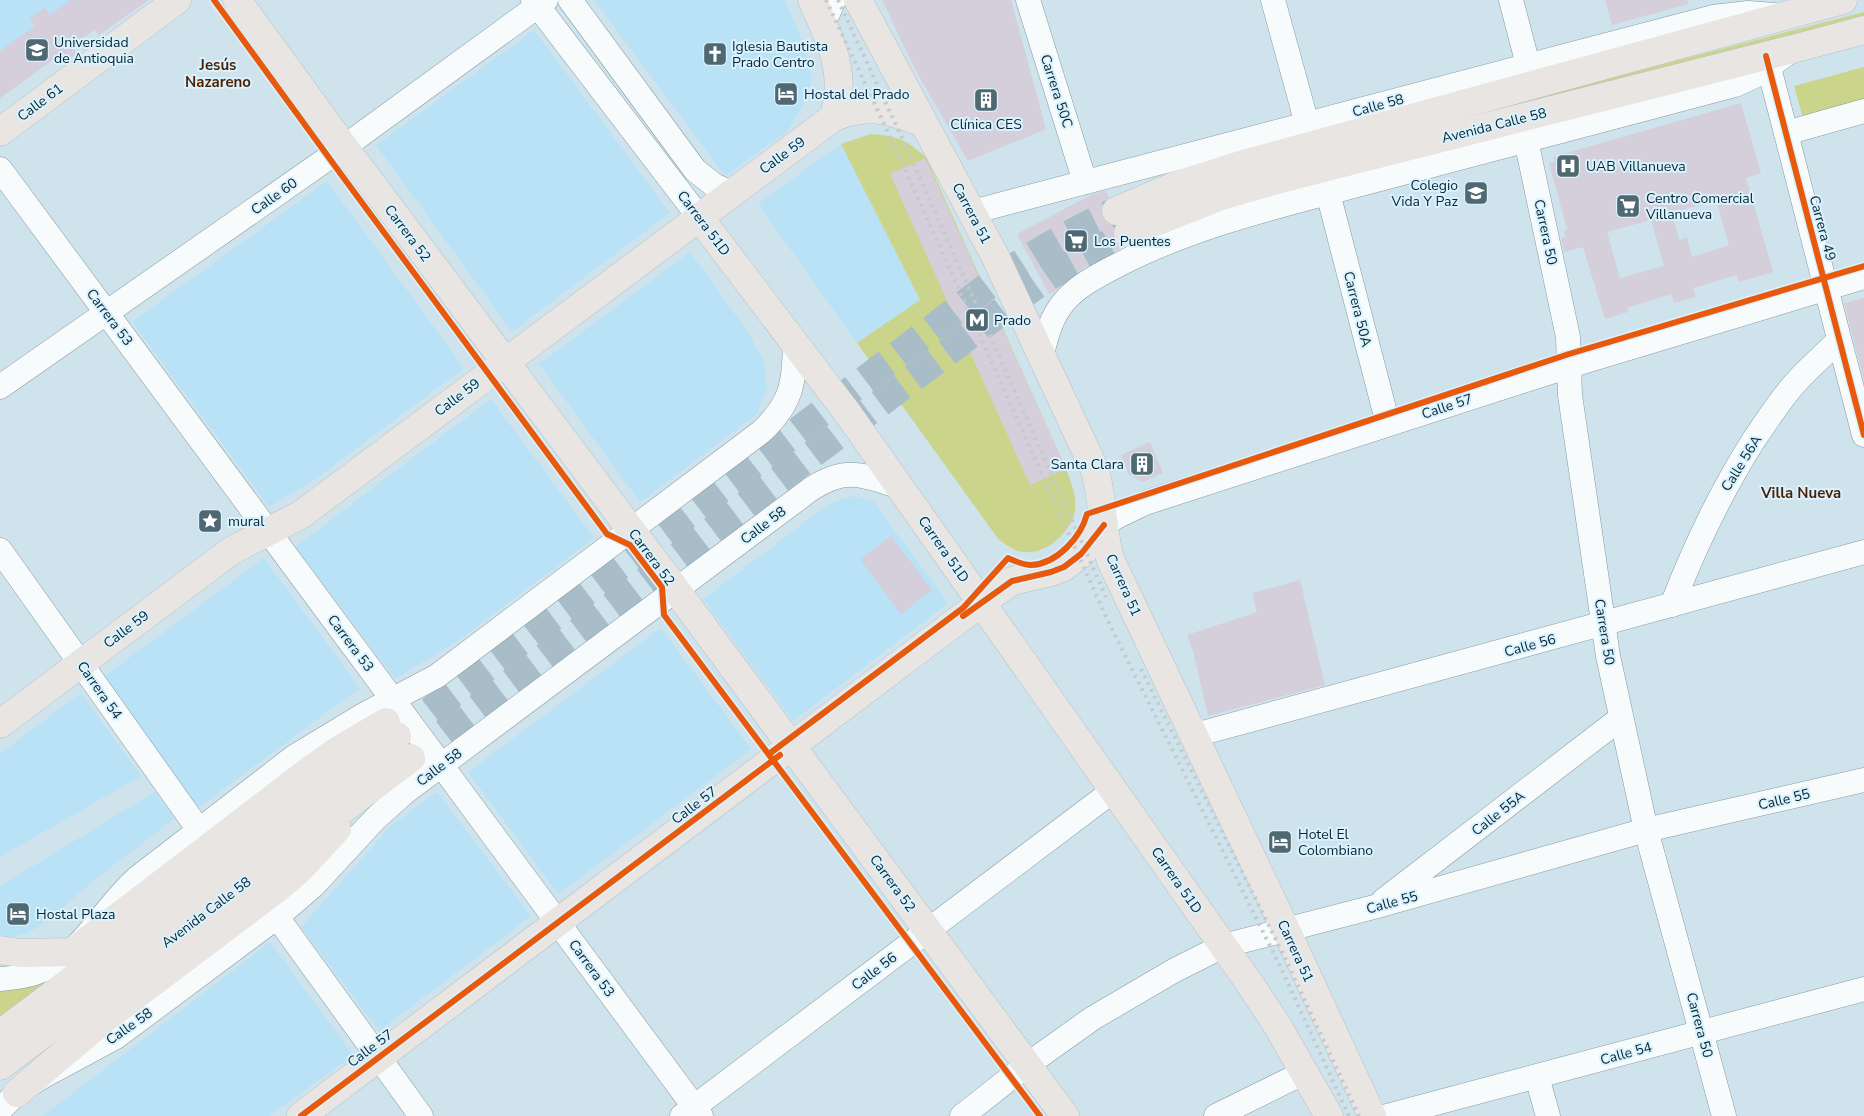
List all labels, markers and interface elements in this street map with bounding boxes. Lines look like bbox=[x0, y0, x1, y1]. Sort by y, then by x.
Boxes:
place label: Universidad de Antioquia bbox=[54, 33, 134, 68]
school or university icon: Universidad de Antioquia bbox=[24, 37, 50, 63]
place label: Iglesia Bautista Prado Centro bbox=[732, 37, 828, 72]
church icon: Iglesia Bautista Prado Centro bbox=[702, 41, 728, 67]
street label: Carrera 50C bbox=[1036, 52, 1077, 130]
district label: Jesús Nazareno bbox=[185, 55, 251, 92]
street label: Calle 61 bbox=[14, 79, 67, 126]
hotel icon: Hostal del Prado bbox=[773, 81, 799, 107]
place label: Hostal del Prado bbox=[804, 85, 910, 104]
building icon: Clínica CES bbox=[973, 87, 999, 113]
street label: Calle 58 bbox=[1350, 89, 1406, 121]
street label: Avenida Calle 58 bbox=[1440, 103, 1549, 148]
place label: Clínica CES bbox=[950, 115, 1022, 134]
street label: Calle 59 bbox=[755, 132, 809, 179]
hospital icon: UAB Villanueva bbox=[1555, 153, 1581, 179]
place label: UAB Villanueva bbox=[1586, 157, 1686, 176]
street label: Calle 60 bbox=[247, 174, 301, 219]
place label: Colegio Vida Y Paz bbox=[1391, 176, 1459, 211]
street label: Carrera 51 bbox=[947, 179, 996, 247]
school or university icon: Colegio Vida Y Paz bbox=[1463, 180, 1489, 206]
street label: Carrera 51D bbox=[673, 187, 734, 260]
place label: Centro Comercial Villanueva bbox=[1645, 189, 1755, 224]
supermarket icon: Centro Comercial Villanueva bbox=[1615, 193, 1641, 219]
street label: Carrera 49 bbox=[1805, 193, 1840, 263]
street label: Carrera 50 bbox=[1529, 197, 1562, 267]
street label: Carrera 52 bbox=[380, 201, 435, 266]
supermarket icon: Los Puentes bbox=[1063, 228, 1089, 254]
place label: Los Puentes bbox=[1094, 232, 1171, 251]
street label: Carrera 50A bbox=[1339, 269, 1376, 349]
street label: Carrera 53 bbox=[82, 285, 137, 350]
metro station icon: Prado bbox=[964, 307, 990, 333]
place label: Prado bbox=[994, 311, 1031, 330]
street label: Calle 59 bbox=[431, 374, 484, 421]
street label: Calle 57 bbox=[1419, 389, 1475, 424]
street label: Calle 56A bbox=[1717, 432, 1766, 495]
building icon: Santa Clara bbox=[1129, 451, 1155, 477]
place label: Santa Clara bbox=[1051, 455, 1124, 474]
district label: Villa Nueva bbox=[1760, 483, 1841, 503]
street label: Calle 58 bbox=[737, 502, 790, 549]
place icon: mural bbox=[197, 508, 223, 534]
place label: mural bbox=[228, 512, 265, 531]
street label: Carrera 51D bbox=[914, 512, 973, 586]
street label: Carrera 52 bbox=[624, 525, 679, 590]
street label: Carrera 51 bbox=[1101, 551, 1146, 620]
street label: Carrera 50 bbox=[1590, 598, 1619, 667]
street label: Calle 59 bbox=[100, 606, 153, 653]
street label: Carrera 53 bbox=[323, 611, 378, 676]
street label: Calle 56 bbox=[1502, 629, 1558, 661]
street label: Carrera 54 bbox=[73, 657, 127, 723]
street label: Calle 58 bbox=[413, 744, 466, 791]
street label: Calle 57 bbox=[668, 782, 721, 829]
street label: Calle 55 bbox=[1756, 784, 1812, 815]
street label: Calle 55A bbox=[1468, 787, 1529, 840]
place label: Hotel El Colombiano bbox=[1298, 825, 1373, 860]
hotel icon: Hotel El Colombiano bbox=[1267, 829, 1293, 855]
street label: Carrera 51D bbox=[1147, 843, 1206, 917]
street label: Carrera 52 bbox=[865, 851, 920, 916]
street label: Avenida Calle 58 bbox=[158, 872, 255, 952]
street label: Calle 55 bbox=[1364, 886, 1420, 918]
hotel icon: Hostal Plaza bbox=[5, 901, 31, 927]
place label: Hostal Plaza bbox=[36, 905, 115, 924]
street label: Carrera 51 bbox=[1273, 917, 1318, 985]
street label: Carrera 53 bbox=[564, 936, 619, 1001]
street label: Calle 56 bbox=[848, 948, 901, 995]
street label: Carrera 50 bbox=[1682, 990, 1717, 1060]
street label: Calle 58 bbox=[102, 1004, 156, 1049]
street label: Calle 57 bbox=[344, 1025, 397, 1072]
street label: Calle 54 bbox=[1598, 1037, 1654, 1069]

